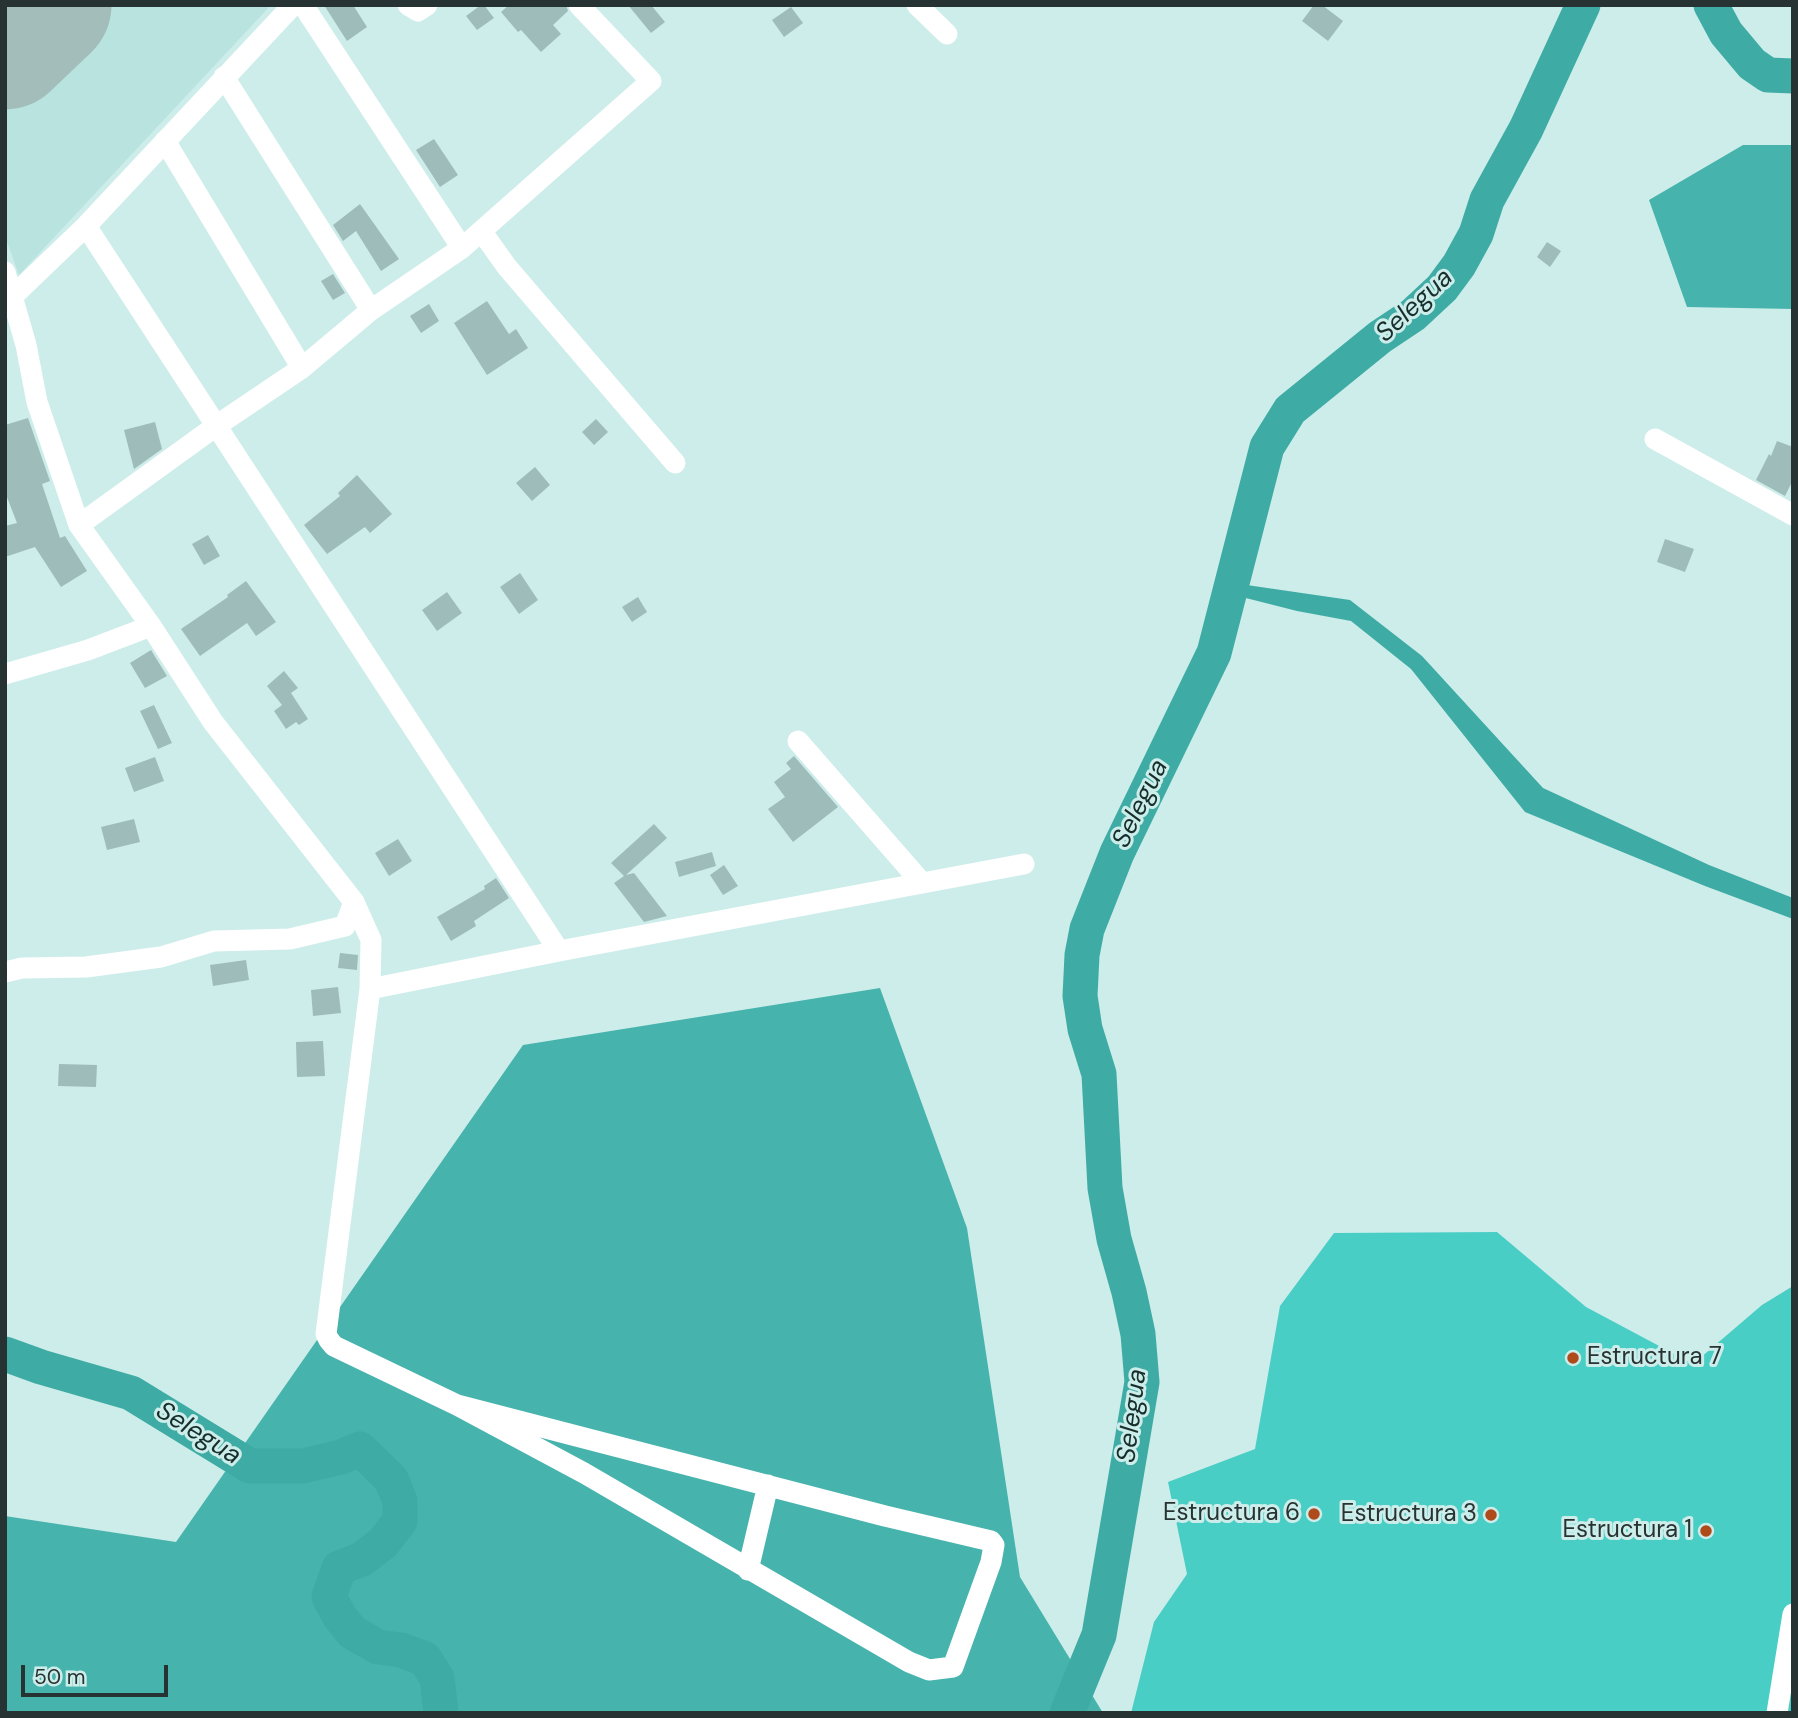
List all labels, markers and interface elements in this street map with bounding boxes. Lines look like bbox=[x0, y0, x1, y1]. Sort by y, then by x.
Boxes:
water label: Selegua bbox=[1370, 262, 1460, 350]
water label: Selegua bbox=[1106, 755, 1176, 853]
place label: Estructura 7 bbox=[1587, 1344, 1722, 1372]
marker: Estructura 7 bbox=[1565, 1350, 1581, 1366]
water label: Selegua bbox=[1112, 1367, 1154, 1465]
water label: Selegua bbox=[150, 1396, 246, 1472]
place label: Estructura 6 bbox=[1163, 1500, 1300, 1528]
place label: Estructura 3 bbox=[1341, 1501, 1477, 1529]
marker: Estructura 6 bbox=[1306, 1506, 1322, 1522]
marker: Estructura 3 bbox=[1483, 1507, 1499, 1523]
place label: Estructura 1 bbox=[1563, 1517, 1692, 1545]
marker: Estructura 1 bbox=[1698, 1523, 1714, 1539]
scale bar bbox=[24, 1652, 172, 1696]
text: 50 m bbox=[34, 1663, 85, 1691]

